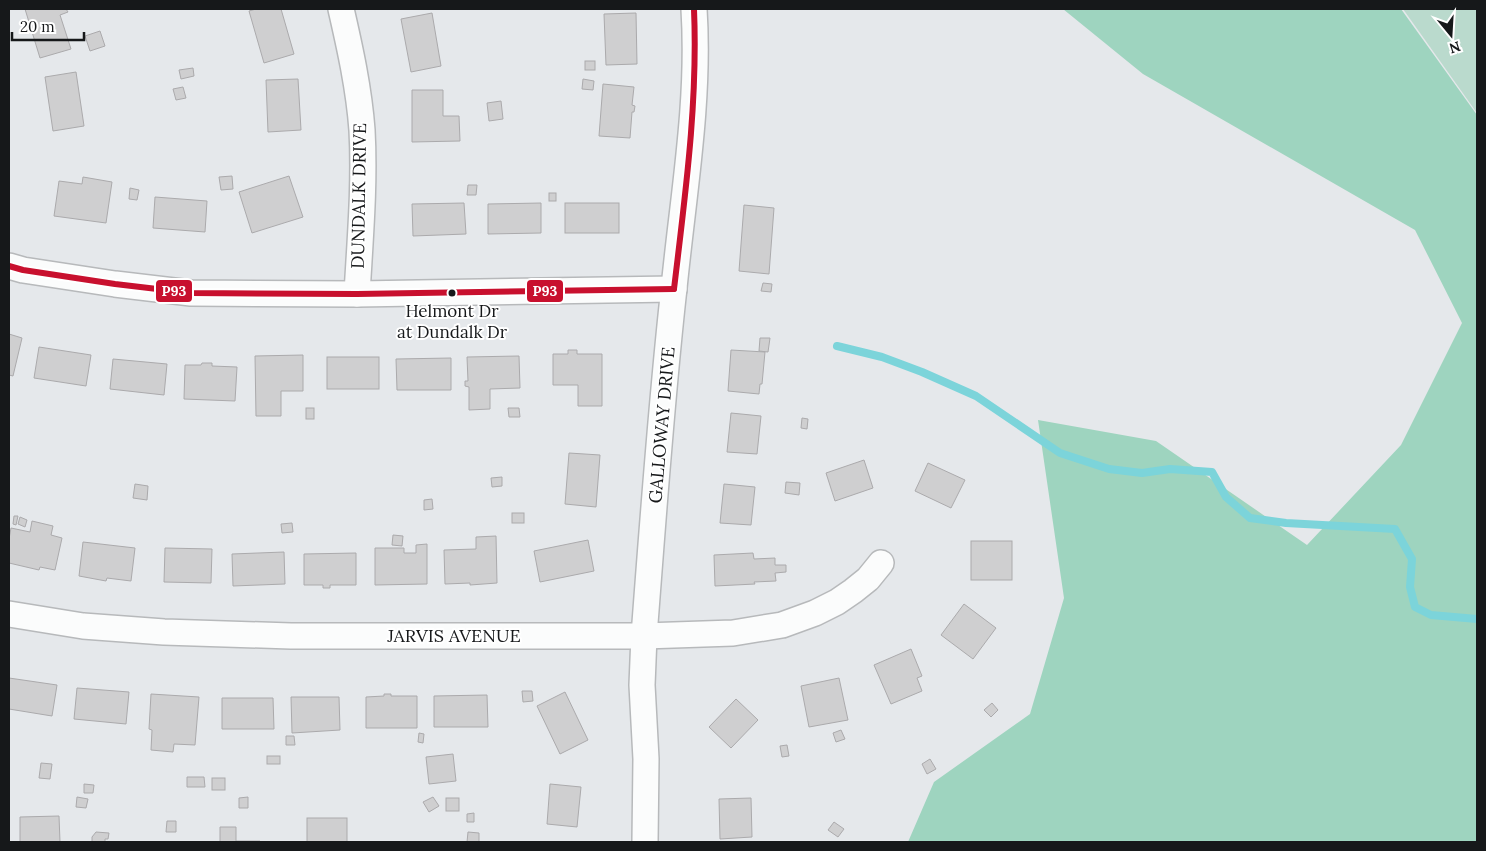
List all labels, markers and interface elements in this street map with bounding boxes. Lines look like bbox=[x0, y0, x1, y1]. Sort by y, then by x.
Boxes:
scale bar bbox=[12, 10, 85, 42]
north arrow bbox=[1426, 10, 1476, 60]
text: 20 m bbox=[20, 17, 55, 36]
text: N bbox=[1447, 37, 1463, 58]
street label: DUNDALK DRIVE bbox=[346, 123, 371, 269]
line badge: P93 bbox=[155, 279, 193, 303]
line badge: P93 bbox=[526, 279, 564, 303]
text: P93 bbox=[162, 282, 187, 300]
text: P93 bbox=[533, 282, 558, 300]
marker: Helmont Dr at Dundalk Dr bbox=[447, 288, 457, 298]
place label: Helmont Dr at Dundalk Dr bbox=[397, 300, 508, 343]
street label: GALLOWAY DRIVE bbox=[643, 346, 680, 504]
street label: JARVIS AVENUE bbox=[386, 624, 521, 647]

